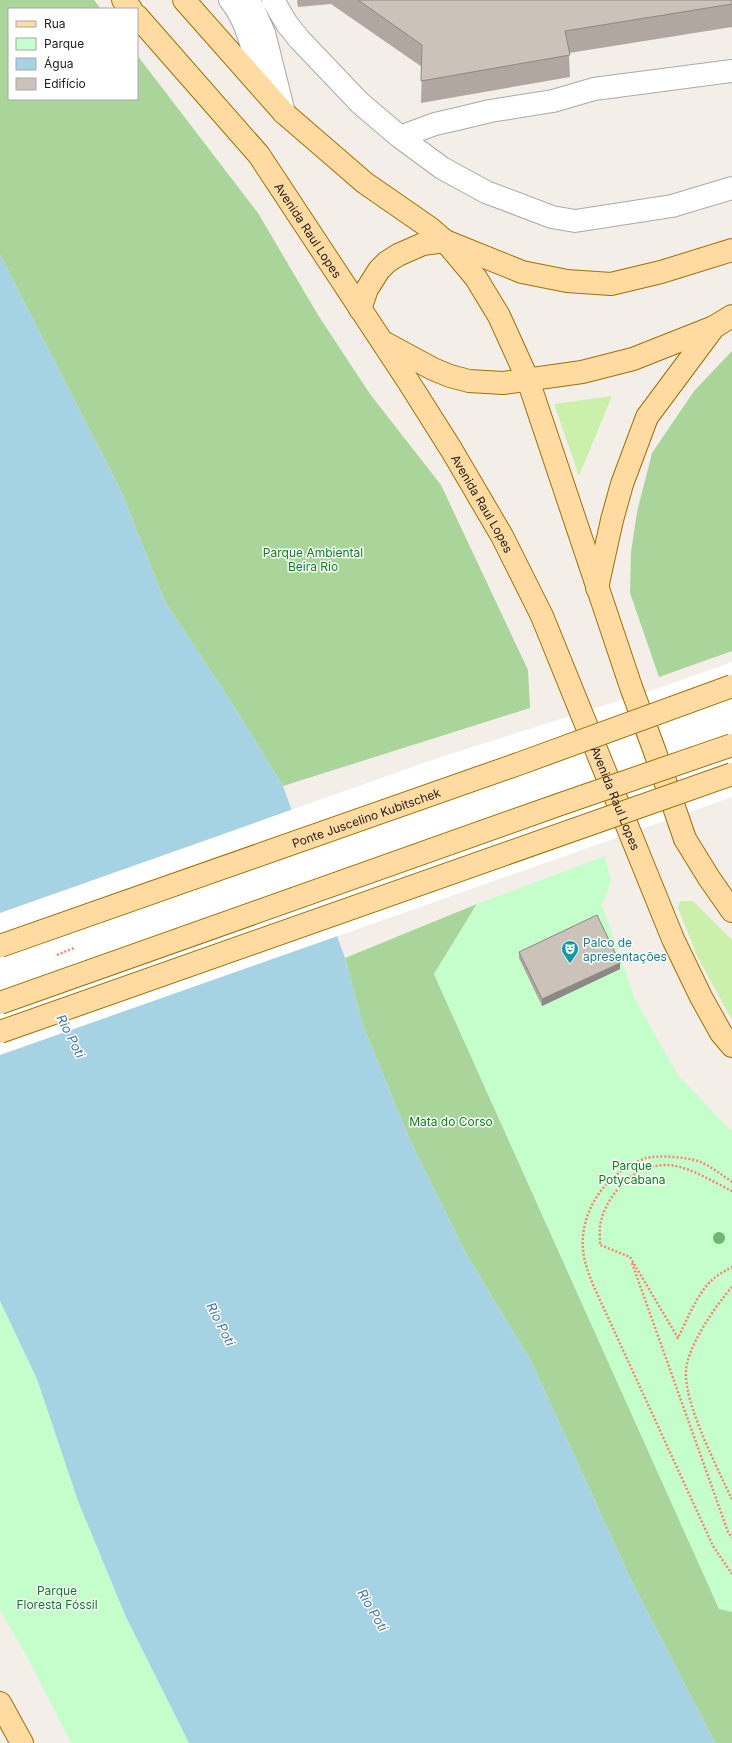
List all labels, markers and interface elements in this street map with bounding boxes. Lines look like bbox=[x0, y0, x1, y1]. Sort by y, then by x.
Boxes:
legend bbox=[8, 8, 138, 100]
text: Rua bbox=[44, 16, 66, 31]
text: Parque bbox=[44, 36, 84, 51]
text: Água bbox=[44, 56, 73, 71]
text: Edifício bbox=[44, 76, 86, 91]
street label: Avenida Raul Lopes bbox=[272, 180, 345, 281]
street label: Avenida Raul Lopes bbox=[448, 452, 517, 555]
park label: Parque Ambiental Beira Rio bbox=[263, 545, 363, 574]
street label: Avenida Raul Lopes bbox=[588, 744, 644, 852]
street label: Ponte Juscelino Kubitschek bbox=[290, 784, 443, 850]
place label: Palco de apresentações bbox=[583, 935, 667, 964]
theatre icon: Palco de apresentações bbox=[560, 939, 580, 964]
water label: Rio Poti bbox=[53, 1012, 89, 1061]
park label: Mata do Corso bbox=[409, 1114, 493, 1129]
park label: Parque Potycabana bbox=[598, 1158, 666, 1187]
water label: Rio Poti bbox=[203, 1300, 239, 1349]
park label: Parque Floresta Fóssil bbox=[16, 1583, 98, 1612]
water label: Rio Poti bbox=[354, 1586, 392, 1635]

